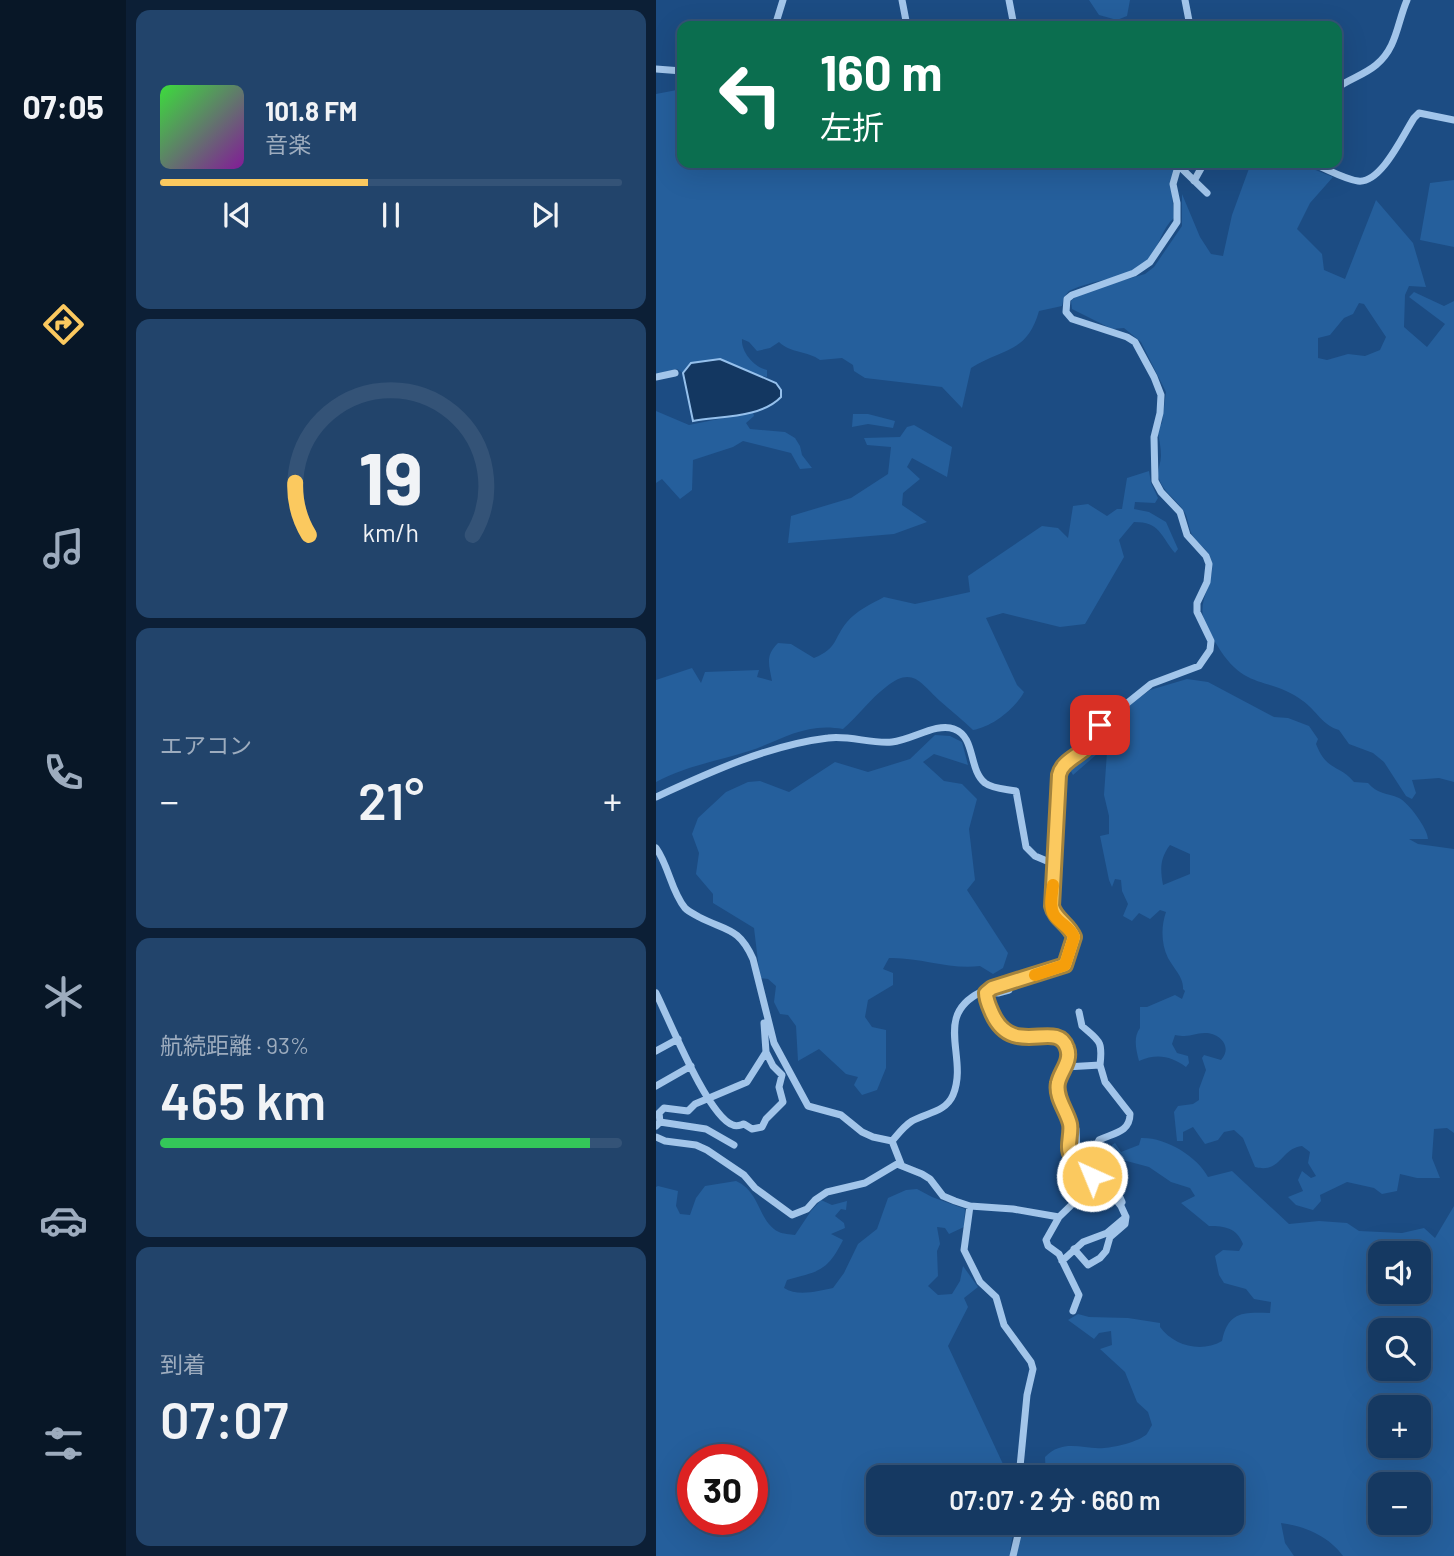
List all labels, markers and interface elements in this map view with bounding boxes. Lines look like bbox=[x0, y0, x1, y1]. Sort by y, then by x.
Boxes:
text: 160 m bbox=[820, 42, 942, 101]
icon: left bbox=[705, 49, 796, 140]
text: 07:05 bbox=[22, 87, 104, 125]
text: 101.8 FM bbox=[265, 95, 357, 126]
text: 左折 bbox=[820, 107, 884, 145]
text: 音楽 bbox=[265, 130, 311, 158]
icon: previous bbox=[218, 196, 256, 234]
icon: pause bbox=[372, 196, 410, 234]
icon: next bbox=[526, 196, 564, 234]
icon: directions bbox=[39, 300, 88, 349]
text: 19 bbox=[359, 432, 423, 520]
text: km/h bbox=[363, 517, 419, 547]
icon: music bbox=[39, 524, 88, 573]
pin bbox=[1070, 695, 1130, 755]
icon: arrive bbox=[1081, 706, 1119, 744]
text: エアコン bbox=[160, 731, 252, 759]
icon: phone bbox=[39, 748, 88, 797]
text: 21° bbox=[358, 768, 424, 830]
text: − bbox=[160, 777, 179, 823]
text: + bbox=[603, 777, 622, 823]
icon: climate bbox=[39, 972, 88, 1021]
text: 航続距離 · 93% bbox=[160, 1031, 309, 1059]
text: 465 km bbox=[160, 1068, 326, 1130]
position arrow bbox=[1055, 1139, 1129, 1213]
icon: car bbox=[39, 1196, 88, 1245]
map controls bbox=[1368, 1241, 1431, 1535]
button: sound bbox=[1368, 1241, 1431, 1304]
button: search bbox=[1368, 1318, 1431, 1381]
text: 到着 bbox=[160, 1350, 206, 1378]
text: 07:07 bbox=[160, 1387, 288, 1449]
button: + bbox=[1368, 1395, 1431, 1458]
icon: filters bbox=[39, 1419, 88, 1468]
speed limit sign: 30 bbox=[677, 1444, 768, 1535]
button: − bbox=[1368, 1472, 1431, 1535]
text: 07:07 · 2 分 · 660 m bbox=[949, 1484, 1161, 1515]

